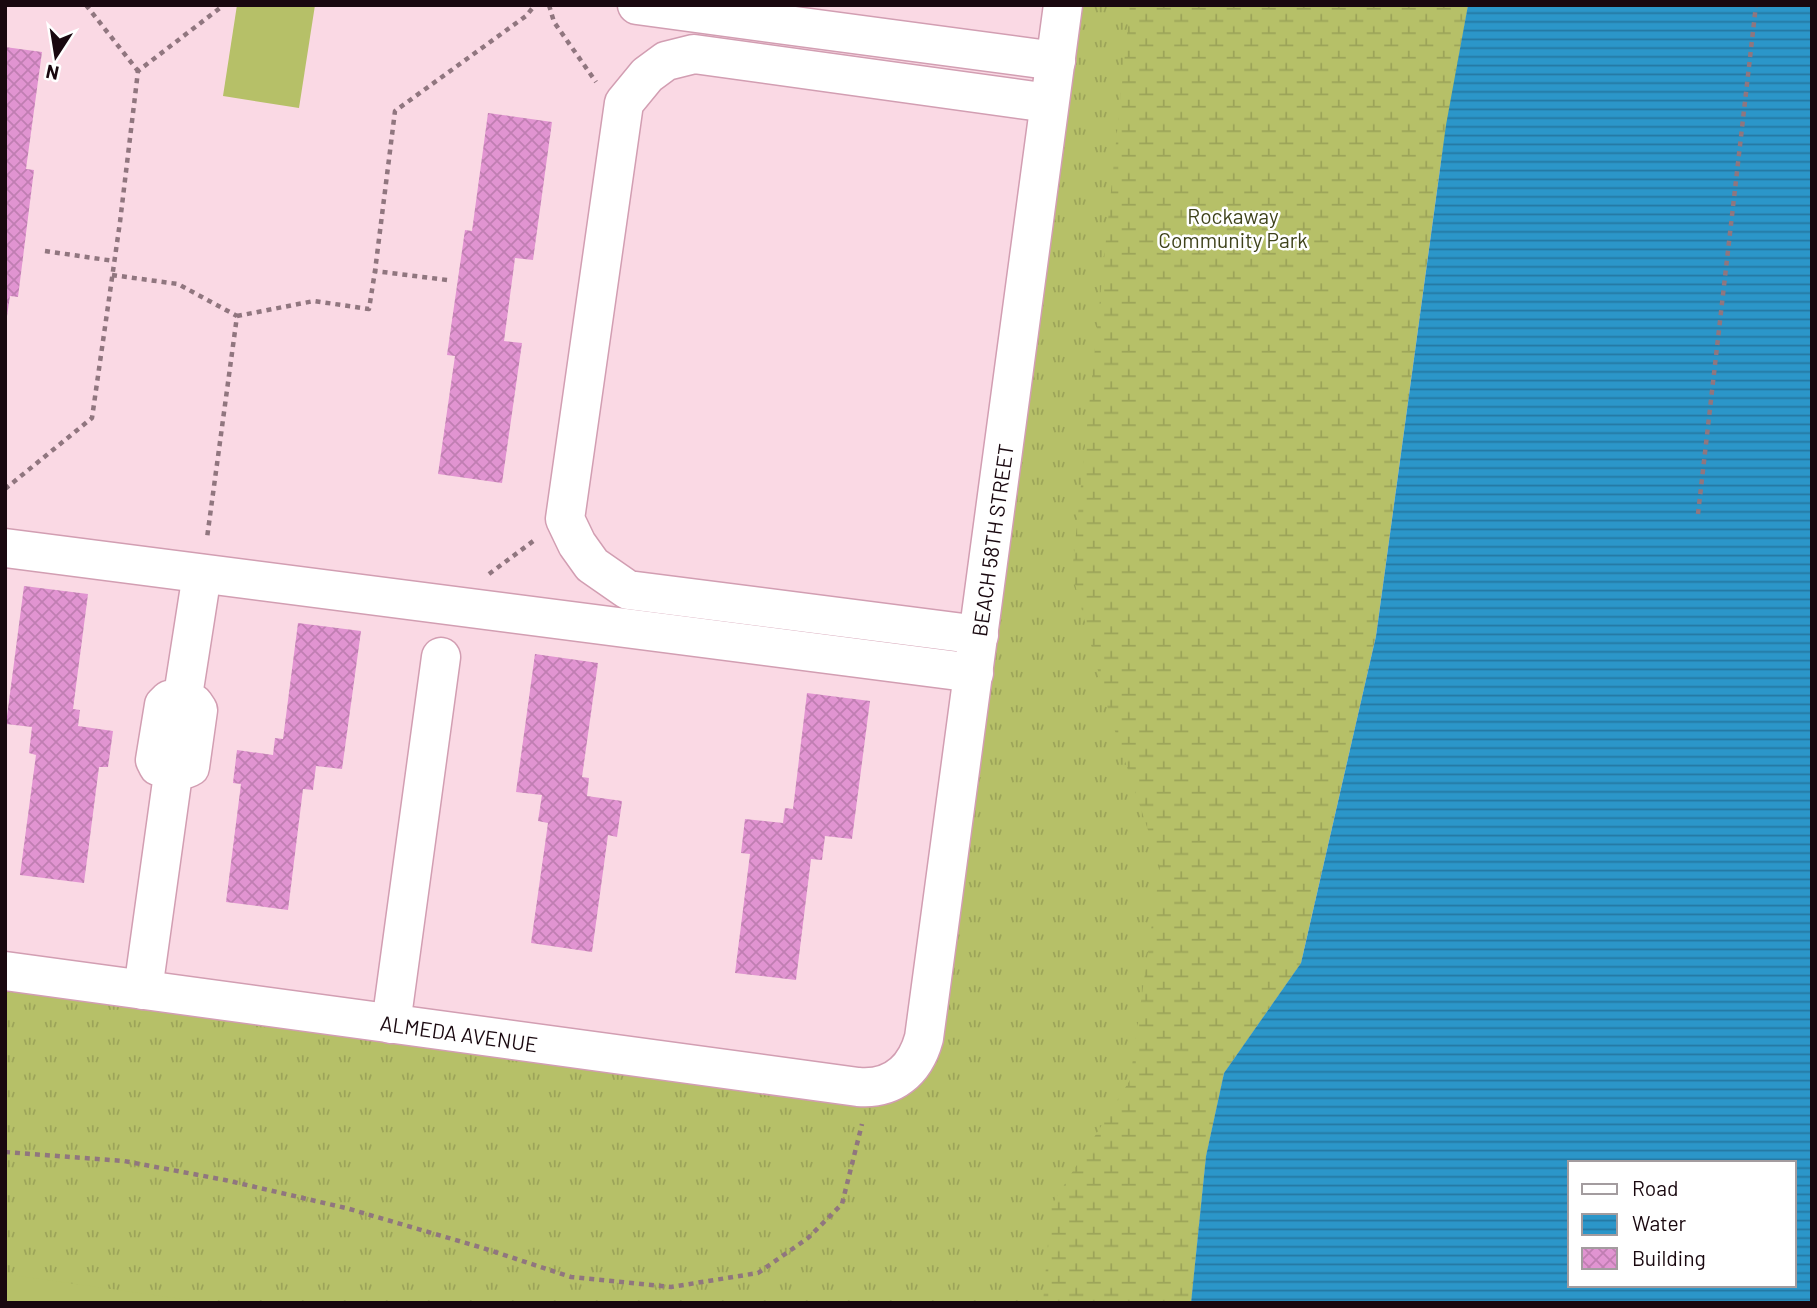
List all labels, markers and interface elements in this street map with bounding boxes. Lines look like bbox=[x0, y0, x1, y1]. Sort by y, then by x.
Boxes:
north arrow bbox=[21, 21, 91, 91]
text: N bbox=[44, 61, 61, 86]
park label: Rockaway Community Park bbox=[1158, 203, 1308, 252]
street label: BEACH 58TH STREET bbox=[966, 442, 1018, 638]
street label: ALMEDA AVENUE bbox=[379, 1010, 539, 1056]
legend bbox=[1568, 1161, 1796, 1287]
text: Road bbox=[1632, 1175, 1678, 1200]
text: Water bbox=[1632, 1210, 1687, 1235]
text: Building bbox=[1632, 1245, 1706, 1270]

